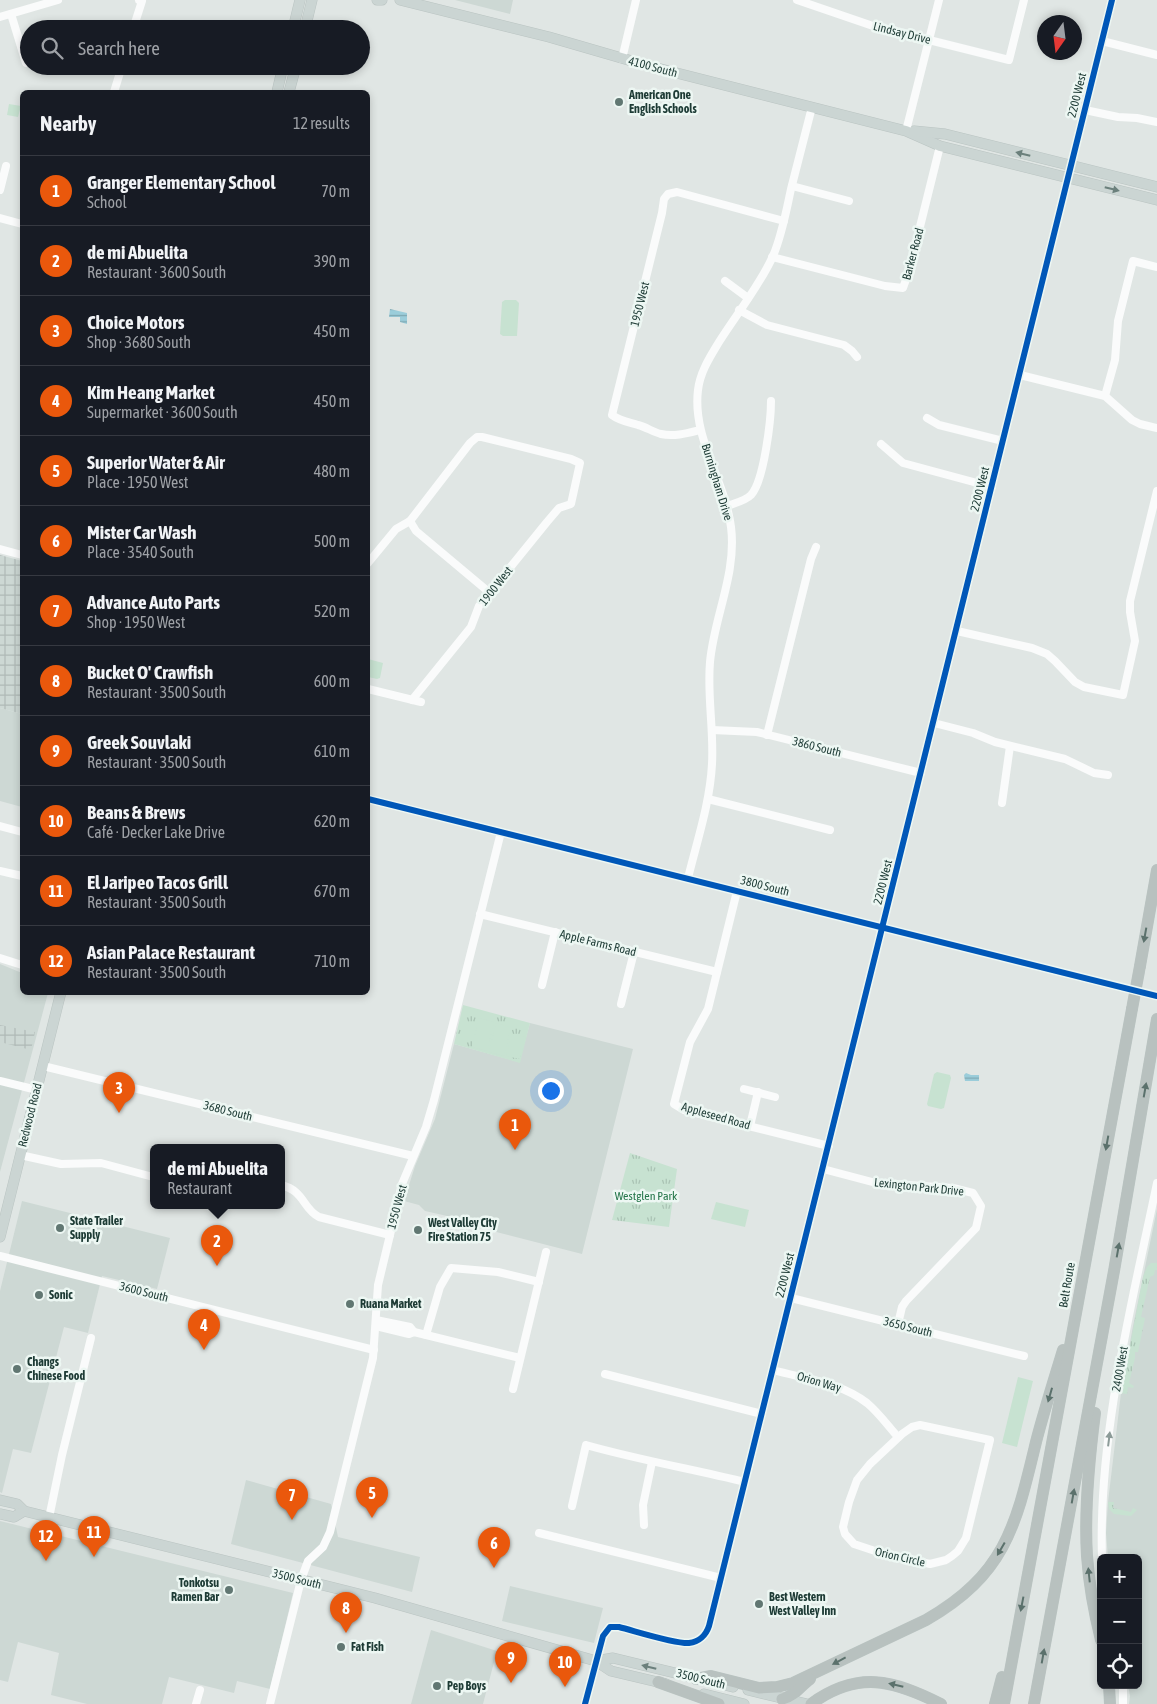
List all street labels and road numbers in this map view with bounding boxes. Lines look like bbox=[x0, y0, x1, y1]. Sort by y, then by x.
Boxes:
street label: Lindsay Drive bbox=[872, 19, 932, 47]
street label: 4100 South bbox=[627, 54, 679, 80]
street label: 2200 West bbox=[1065, 71, 1089, 119]
street label: Barker Road bbox=[899, 226, 927, 282]
street label: 1950 West bbox=[628, 280, 652, 328]
street label: Burningham Drive bbox=[699, 442, 735, 522]
street label: 2200 West bbox=[968, 465, 992, 513]
street label: 1900 West bbox=[476, 563, 516, 608]
street label: 3860 South bbox=[791, 734, 843, 760]
street label: 2200 West bbox=[871, 858, 895, 906]
street label: 3800 South bbox=[739, 873, 791, 899]
street label: Apple Farms Road bbox=[558, 927, 638, 959]
street label: Redwood Road bbox=[15, 1081, 45, 1149]
street label: 3680 South bbox=[202, 1098, 254, 1124]
street label: Appleseed Road bbox=[680, 1099, 752, 1133]
street label: Lexington Park Drive bbox=[874, 1175, 964, 1199]
street label: 1950 West bbox=[384, 1183, 410, 1231]
street label: 2200 West bbox=[773, 1251, 797, 1299]
street label: Belt Route bbox=[1056, 1261, 1078, 1309]
street label: 3600 South bbox=[118, 1279, 170, 1305]
street label: 3650 South bbox=[882, 1314, 934, 1340]
street label: 2400 West bbox=[1109, 1345, 1131, 1393]
street label: Orion Way bbox=[795, 1369, 843, 1395]
street label: Orion Circle bbox=[874, 1544, 926, 1570]
street label: 3500 South bbox=[271, 1566, 323, 1592]
street label: 3500 South bbox=[675, 1666, 727, 1692]

